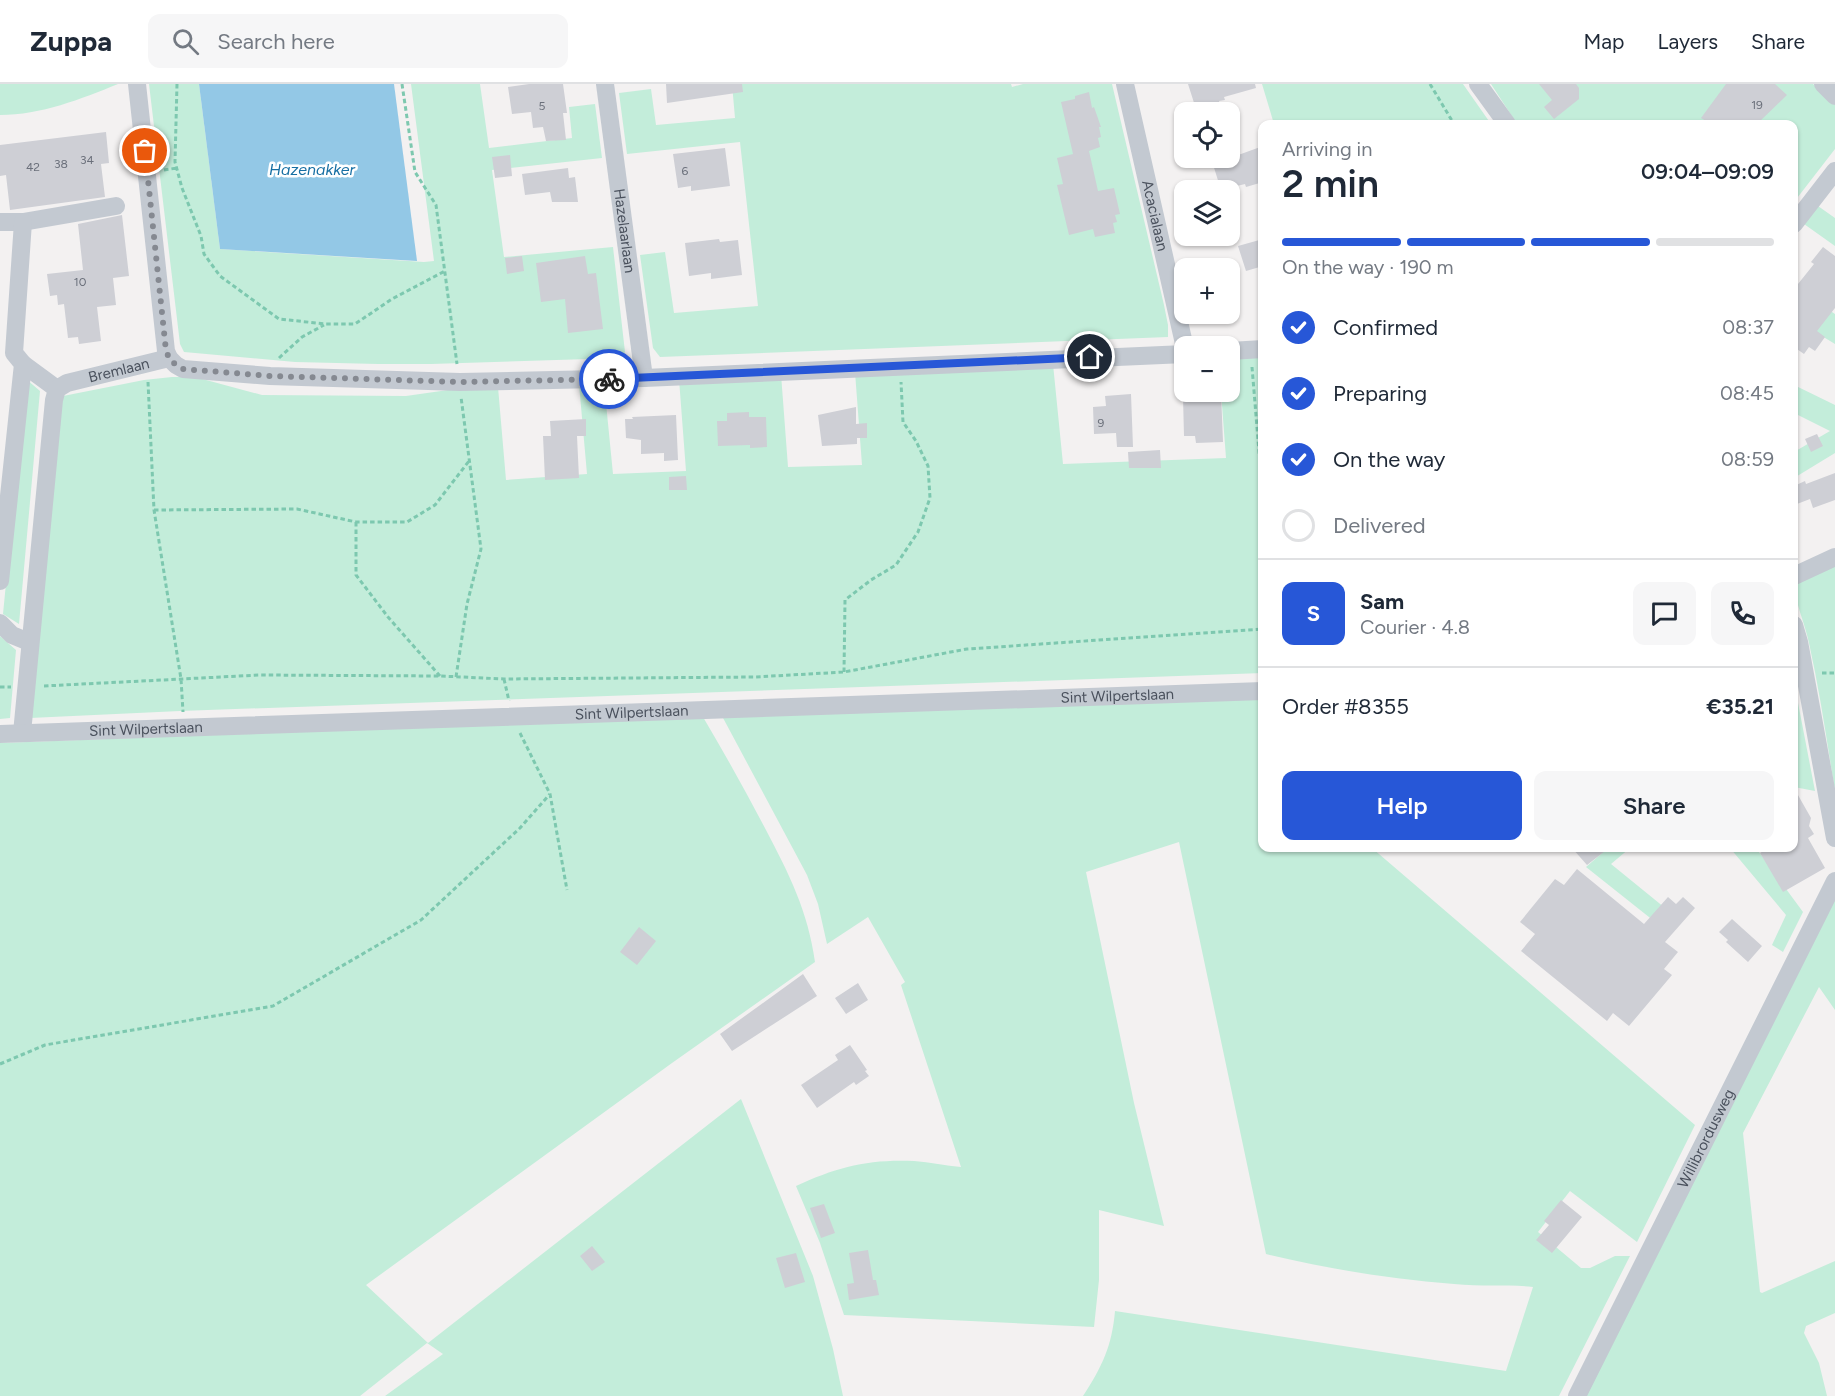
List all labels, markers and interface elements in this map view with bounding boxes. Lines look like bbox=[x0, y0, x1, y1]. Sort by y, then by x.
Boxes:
search box bbox=[148, 14, 568, 68]
text: Zuppa bbox=[30, 24, 112, 58]
icon: search bbox=[169, 25, 202, 58]
text: Search here bbox=[217, 28, 335, 55]
text: Map bbox=[1584, 29, 1624, 54]
text: Layers bbox=[1657, 29, 1718, 54]
text: Share bbox=[1751, 29, 1805, 54]
house number: 19 bbox=[1751, 98, 1763, 112]
house number: 5 bbox=[539, 99, 546, 113]
map controls bbox=[1174, 102, 1240, 402]
button: locate bbox=[1174, 102, 1240, 168]
pin bbox=[119, 125, 170, 176]
icon: bag bbox=[128, 134, 161, 167]
text: Arriving in bbox=[1282, 137, 1372, 161]
house number: 34 bbox=[80, 153, 95, 167]
house number: 38 bbox=[54, 157, 68, 171]
text: 09:04–09:09 bbox=[1641, 158, 1774, 185]
house number: 42 bbox=[26, 160, 40, 174]
water label: Hazenakker bbox=[269, 160, 355, 179]
text: 2 min bbox=[1282, 160, 1379, 207]
house number: 6 bbox=[682, 164, 689, 178]
street label: Acacialaan bbox=[1138, 178, 1172, 253]
button: layers bbox=[1174, 180, 1240, 246]
street label: Hazelaarlaan bbox=[610, 187, 639, 274]
text: On the way · 190 m bbox=[1282, 255, 1454, 279]
button: + bbox=[1174, 258, 1240, 324]
house number: 10 bbox=[74, 275, 87, 289]
icon: check bbox=[1282, 311, 1315, 344]
text: Confirmed bbox=[1333, 314, 1438, 341]
text: 08:37 bbox=[1722, 315, 1774, 339]
pin bbox=[1064, 331, 1115, 382]
button: − bbox=[1174, 336, 1240, 402]
icon: home bbox=[1073, 340, 1106, 373]
courier bbox=[579, 349, 639, 409]
street label: Bremlaan bbox=[87, 354, 151, 386]
icon: bike bbox=[593, 363, 626, 396]
icon: check bbox=[1282, 377, 1315, 410]
text: Preparing bbox=[1333, 380, 1427, 407]
text: 08:45 bbox=[1720, 381, 1774, 405]
house number: 9 bbox=[1098, 416, 1105, 430]
icon: check bbox=[1282, 443, 1315, 476]
text: On the way bbox=[1333, 446, 1445, 473]
text: 08:59 bbox=[1721, 447, 1774, 471]
text: Delivered bbox=[1333, 512, 1426, 539]
button: chat bbox=[1633, 582, 1696, 645]
button: phone bbox=[1711, 582, 1774, 645]
text: Sam bbox=[1360, 588, 1404, 615]
text: S bbox=[1307, 600, 1320, 627]
text: Courier · 4.8 bbox=[1360, 615, 1470, 639]
street label: Sint Wilpertslaan bbox=[1060, 685, 1174, 707]
text: Order #8355 bbox=[1282, 693, 1409, 720]
text: €35.21 bbox=[1706, 693, 1774, 720]
street label: Sint Wilpertslaan bbox=[575, 702, 689, 723]
street label: Sint Wilpertslaan bbox=[89, 718, 203, 740]
button: Help bbox=[1282, 771, 1522, 840]
button: Share bbox=[1534, 771, 1774, 840]
street label: Willibrordusweg bbox=[1674, 1086, 1738, 1191]

